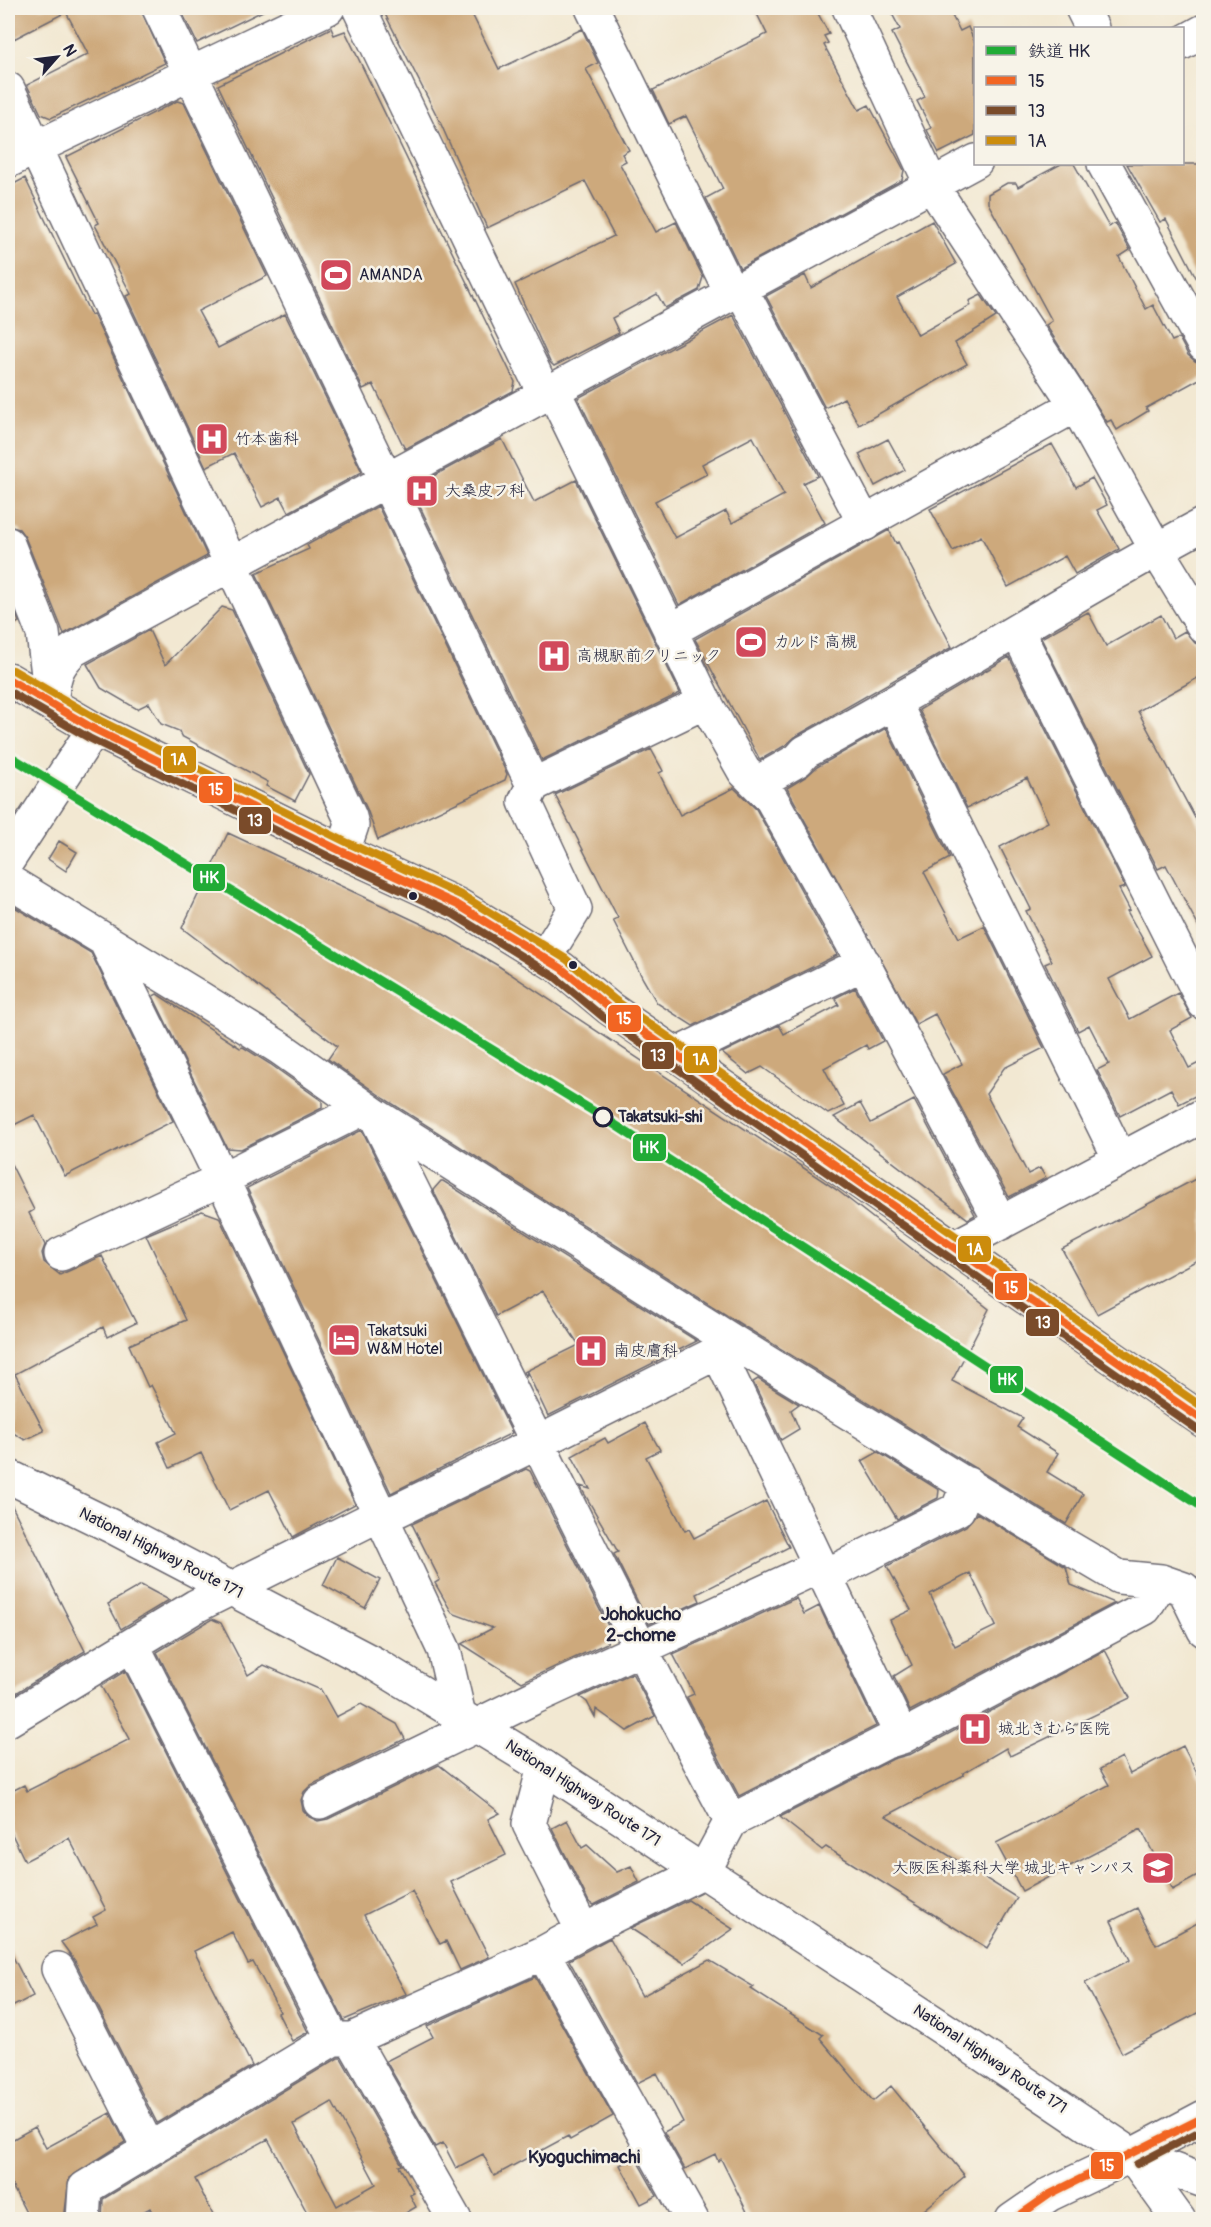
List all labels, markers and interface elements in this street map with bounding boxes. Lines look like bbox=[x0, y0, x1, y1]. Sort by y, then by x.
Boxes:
north arrow bbox=[27, 27, 87, 87]
legend bbox=[974, 27, 1184, 165]
text: 鉄道 HK bbox=[1028, 40, 1090, 63]
text: N bbox=[58, 41, 81, 60]
text: 15 bbox=[1028, 70, 1045, 93]
text: 13 bbox=[1028, 100, 1045, 123]
text: 1A bbox=[1028, 130, 1047, 153]
sports icon: AMANDA bbox=[318, 257, 354, 293]
place label: AMANDA bbox=[359, 265, 423, 285]
hospital icon: 竹本歯科 bbox=[194, 421, 230, 457]
place label: 竹本歯科 bbox=[235, 429, 299, 449]
hospital icon: 大桑皮フ科 bbox=[404, 473, 440, 509]
place label: 大桑皮フ科 bbox=[445, 481, 525, 501]
sports icon: カルド 高槻 bbox=[733, 624, 769, 660]
place label: カルド 高槻 bbox=[774, 632, 857, 652]
hospital icon: 高槻駅前クリニック bbox=[536, 638, 572, 674]
place label: 高槻駅前クリニック bbox=[577, 646, 721, 666]
line badge: 1A bbox=[162, 745, 197, 774]
text: 1A bbox=[171, 750, 188, 770]
line badge: 15 bbox=[198, 775, 233, 804]
text: 15 bbox=[209, 780, 224, 800]
line badge: 13 bbox=[238, 806, 272, 835]
text: 13 bbox=[247, 811, 263, 831]
line badge: HK bbox=[192, 863, 226, 892]
text: HK bbox=[199, 868, 219, 888]
unlabelled marker bbox=[407, 890, 419, 902]
unlabelled marker bbox=[567, 959, 579, 971]
line badge: 15 bbox=[607, 1004, 642, 1033]
text: 15 bbox=[617, 1009, 632, 1029]
line badge: 13 bbox=[641, 1041, 675, 1070]
line badge: 1A bbox=[683, 1045, 718, 1074]
text: 13 bbox=[650, 1046, 666, 1066]
text: 1A bbox=[693, 1050, 710, 1070]
marker: Takatsuki-shi bbox=[593, 1107, 613, 1127]
place label: Takatsuki-shi bbox=[617, 1107, 702, 1127]
line badge: HK bbox=[632, 1133, 667, 1162]
text: HK bbox=[639, 1138, 659, 1158]
line badge: 1A bbox=[957, 1235, 992, 1263]
text: 1A bbox=[967, 1240, 984, 1260]
line badge: 15 bbox=[994, 1272, 1028, 1301]
text: 15 bbox=[1004, 1278, 1019, 1298]
line badge: 13 bbox=[1025, 1308, 1060, 1337]
text: 13 bbox=[1035, 1313, 1051, 1333]
place label: Takatsuki W&M Hotel bbox=[367, 1321, 443, 1359]
hotel icon: Takatsuki W&M Hotel bbox=[326, 1322, 362, 1358]
hospital icon: 南皮膚科 bbox=[573, 1333, 609, 1369]
place label: 南皮膚科 bbox=[614, 1341, 678, 1361]
line badge: HK bbox=[989, 1365, 1024, 1394]
text: HK bbox=[997, 1370, 1017, 1390]
street label: National Highway Route 171 bbox=[76, 1503, 246, 1603]
district label: Johokucho 2-chome bbox=[601, 1603, 681, 1647]
hospital icon: 城北きむら医院 bbox=[957, 1711, 993, 1747]
place label: 城北きむら医院 bbox=[998, 1719, 1110, 1739]
street label: National Highway Route 171 bbox=[502, 1735, 664, 1851]
school or university icon: 大阪医科薬科大学 城北キャンパス bbox=[1140, 1850, 1176, 1886]
place label: 大阪医科薬科大学 城北キャンパス bbox=[892, 1858, 1135, 1878]
street label: National Highway Route 171 bbox=[909, 2000, 1071, 2118]
district label: Kyoguchimachi bbox=[528, 2146, 640, 2169]
line badge: 15 bbox=[1090, 2151, 1124, 2180]
text: 15 bbox=[1100, 2156, 1115, 2176]

